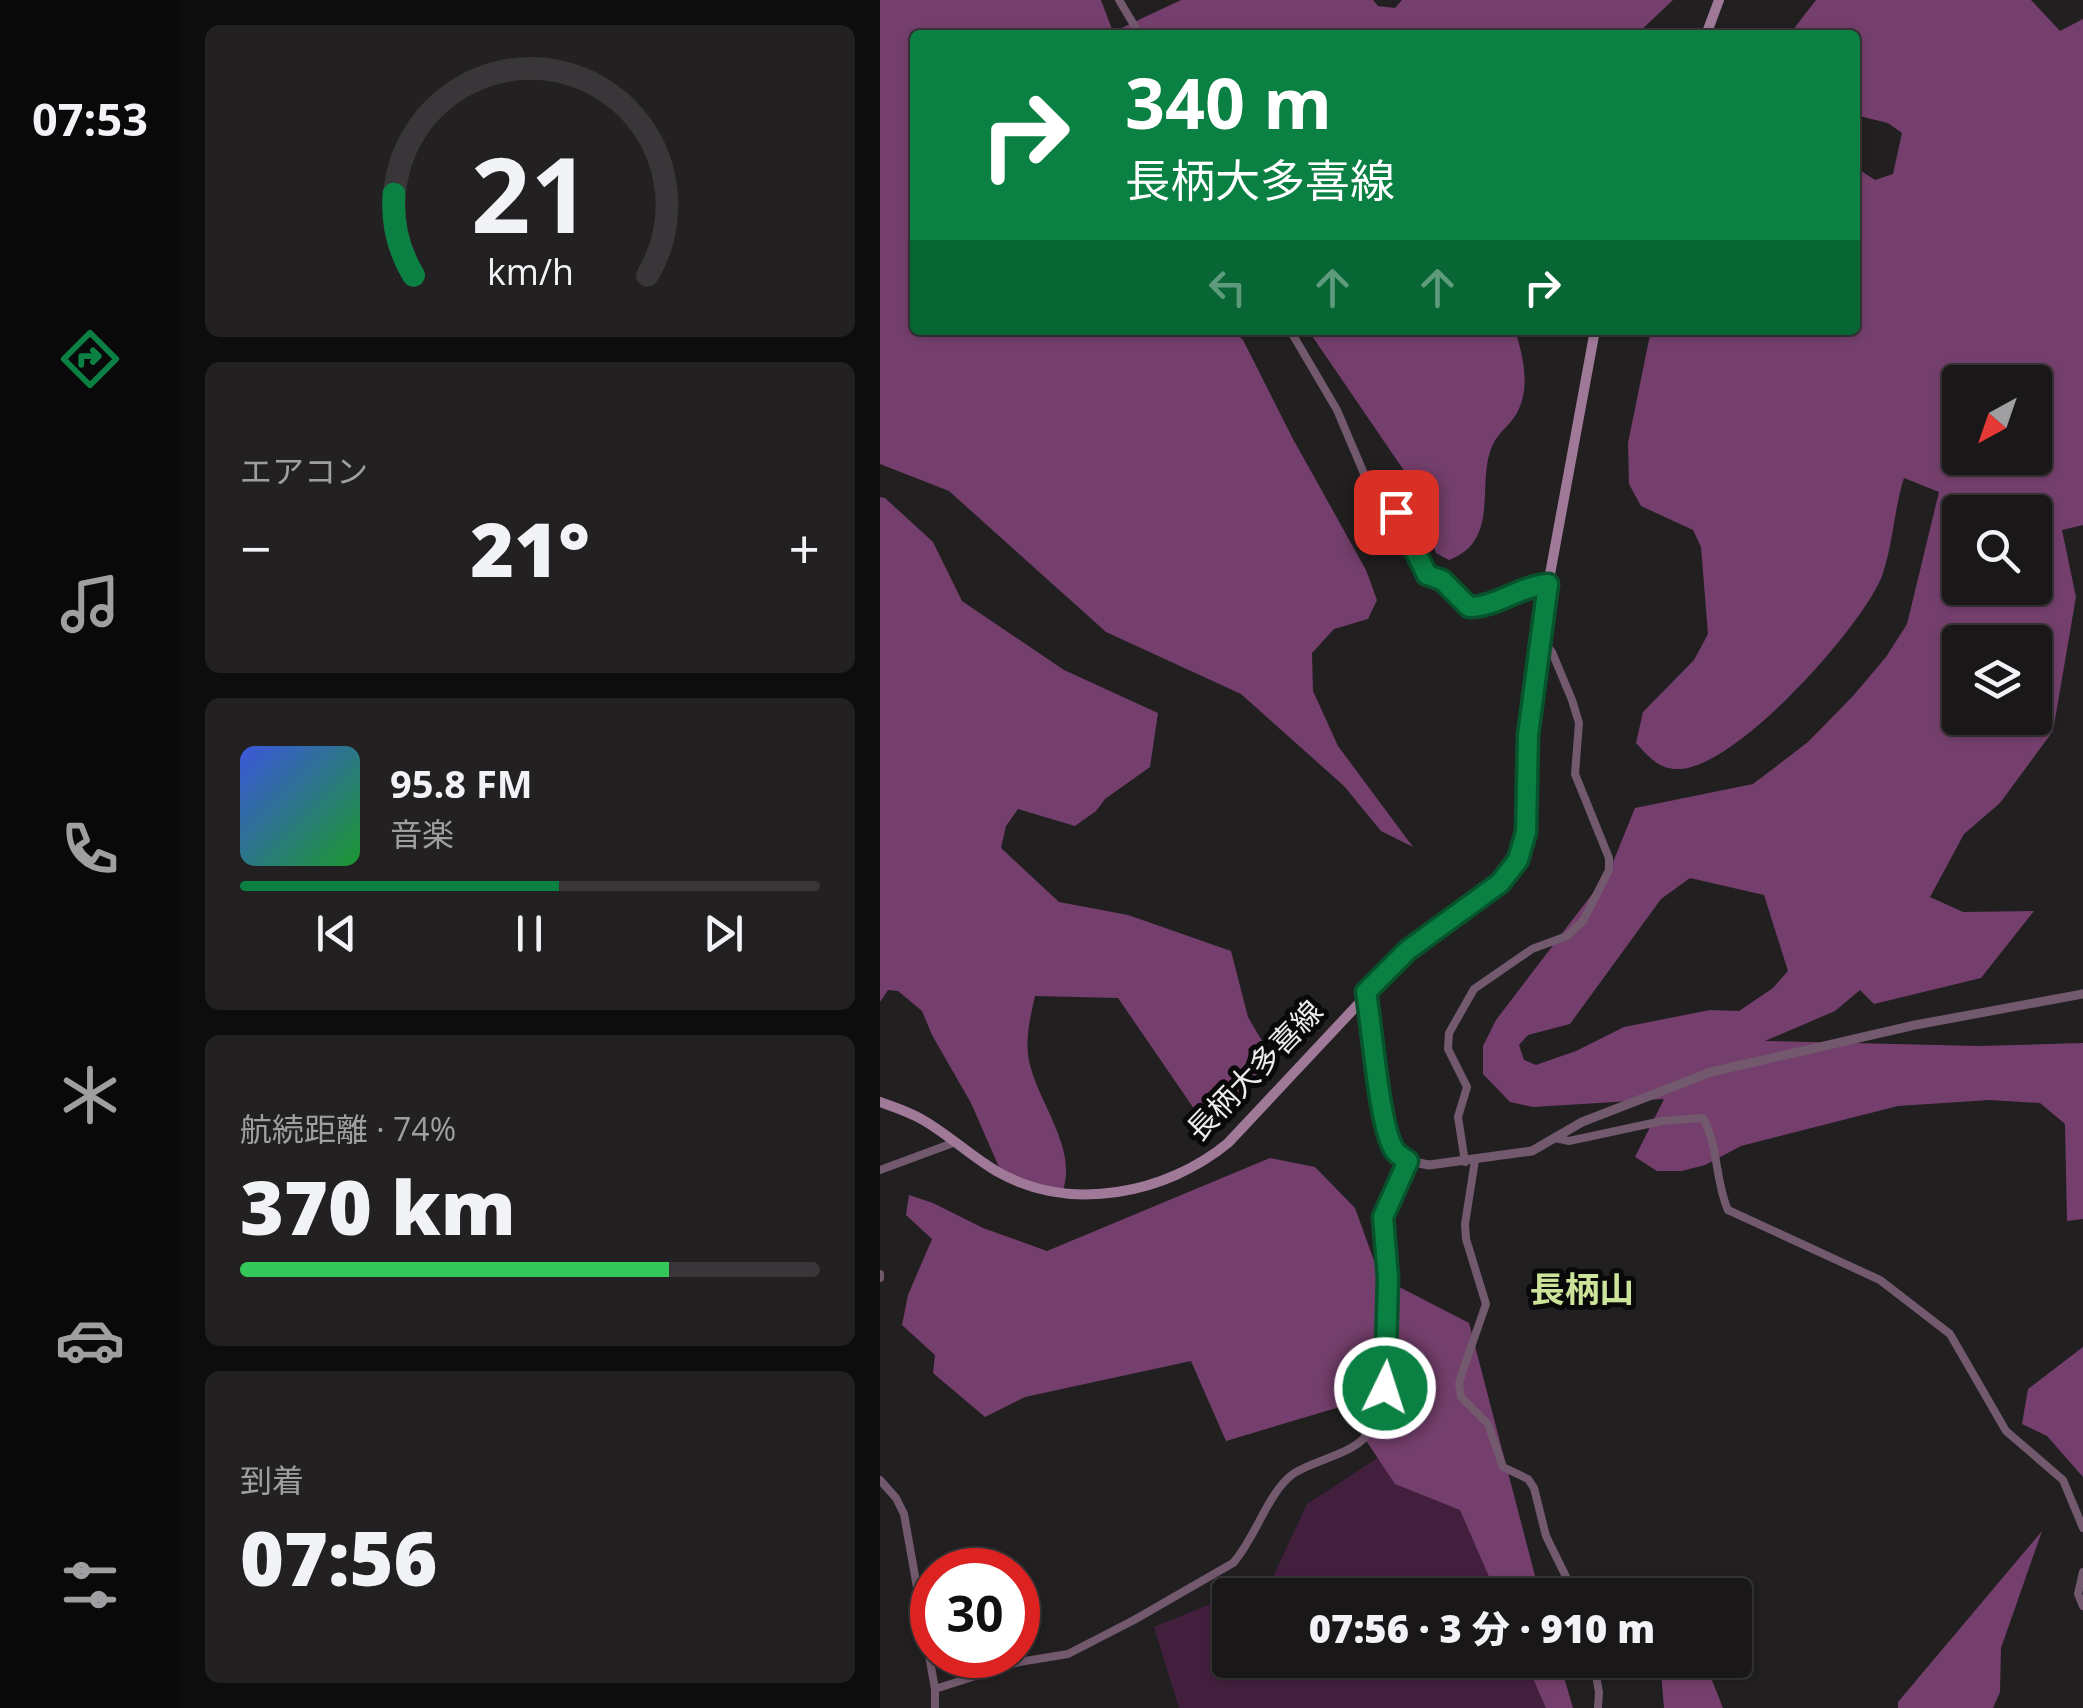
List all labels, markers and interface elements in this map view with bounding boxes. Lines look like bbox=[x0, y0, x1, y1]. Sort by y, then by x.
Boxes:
text: 340 m bbox=[1125, 54, 1332, 150]
icon: right bbox=[960, 70, 1090, 200]
text: 07:53 bbox=[32, 88, 148, 149]
text: 21 bbox=[471, 122, 589, 263]
text: 長柄大多喜線 bbox=[1125, 149, 1395, 210]
text: km/h bbox=[487, 247, 573, 295]
icon: left bbox=[1200, 260, 1255, 315]
icon: ahead bbox=[1305, 260, 1360, 315]
icon: ahead bbox=[1410, 260, 1465, 315]
icon: right bbox=[1515, 260, 1570, 315]
icon: directions bbox=[55, 324, 125, 394]
north arrow bbox=[1942, 365, 2052, 475]
map controls bbox=[1942, 365, 2052, 735]
text: エアコン bbox=[240, 449, 368, 492]
pin bbox=[1354, 470, 1439, 555]
icon: arrive bbox=[1369, 485, 1424, 540]
button: search bbox=[1942, 495, 2052, 605]
text: 21° bbox=[470, 497, 590, 599]
text: − bbox=[240, 510, 271, 585]
text: + bbox=[789, 510, 820, 585]
icon: music bbox=[55, 569, 125, 639]
button: layers bbox=[1942, 625, 2052, 735]
text: 95.8 FM bbox=[390, 757, 533, 809]
text: 音楽 bbox=[390, 812, 454, 855]
icon: phone bbox=[55, 814, 125, 884]
icon: previous bbox=[309, 906, 364, 961]
icon: pause bbox=[502, 906, 557, 961]
icon: next bbox=[696, 906, 751, 961]
street label: 長柄大多喜線 bbox=[1177, 991, 1331, 1149]
icon: climate bbox=[55, 1060, 125, 1130]
text: 航続距離 · 74% bbox=[240, 1107, 456, 1150]
text: 370 km bbox=[240, 1155, 516, 1257]
district label: 長柄山 bbox=[1529, 1265, 1635, 1312]
icon: car bbox=[55, 1305, 125, 1375]
position arrow bbox=[1333, 1336, 1437, 1440]
text: 到着 bbox=[240, 1458, 304, 1501]
text: 07:56 bbox=[240, 1506, 437, 1608]
speed limit sign: 30 bbox=[910, 1548, 1040, 1678]
icon: filters bbox=[55, 1550, 125, 1620]
text: 07:56 · 3 分 · 910 m bbox=[1309, 1602, 1655, 1654]

